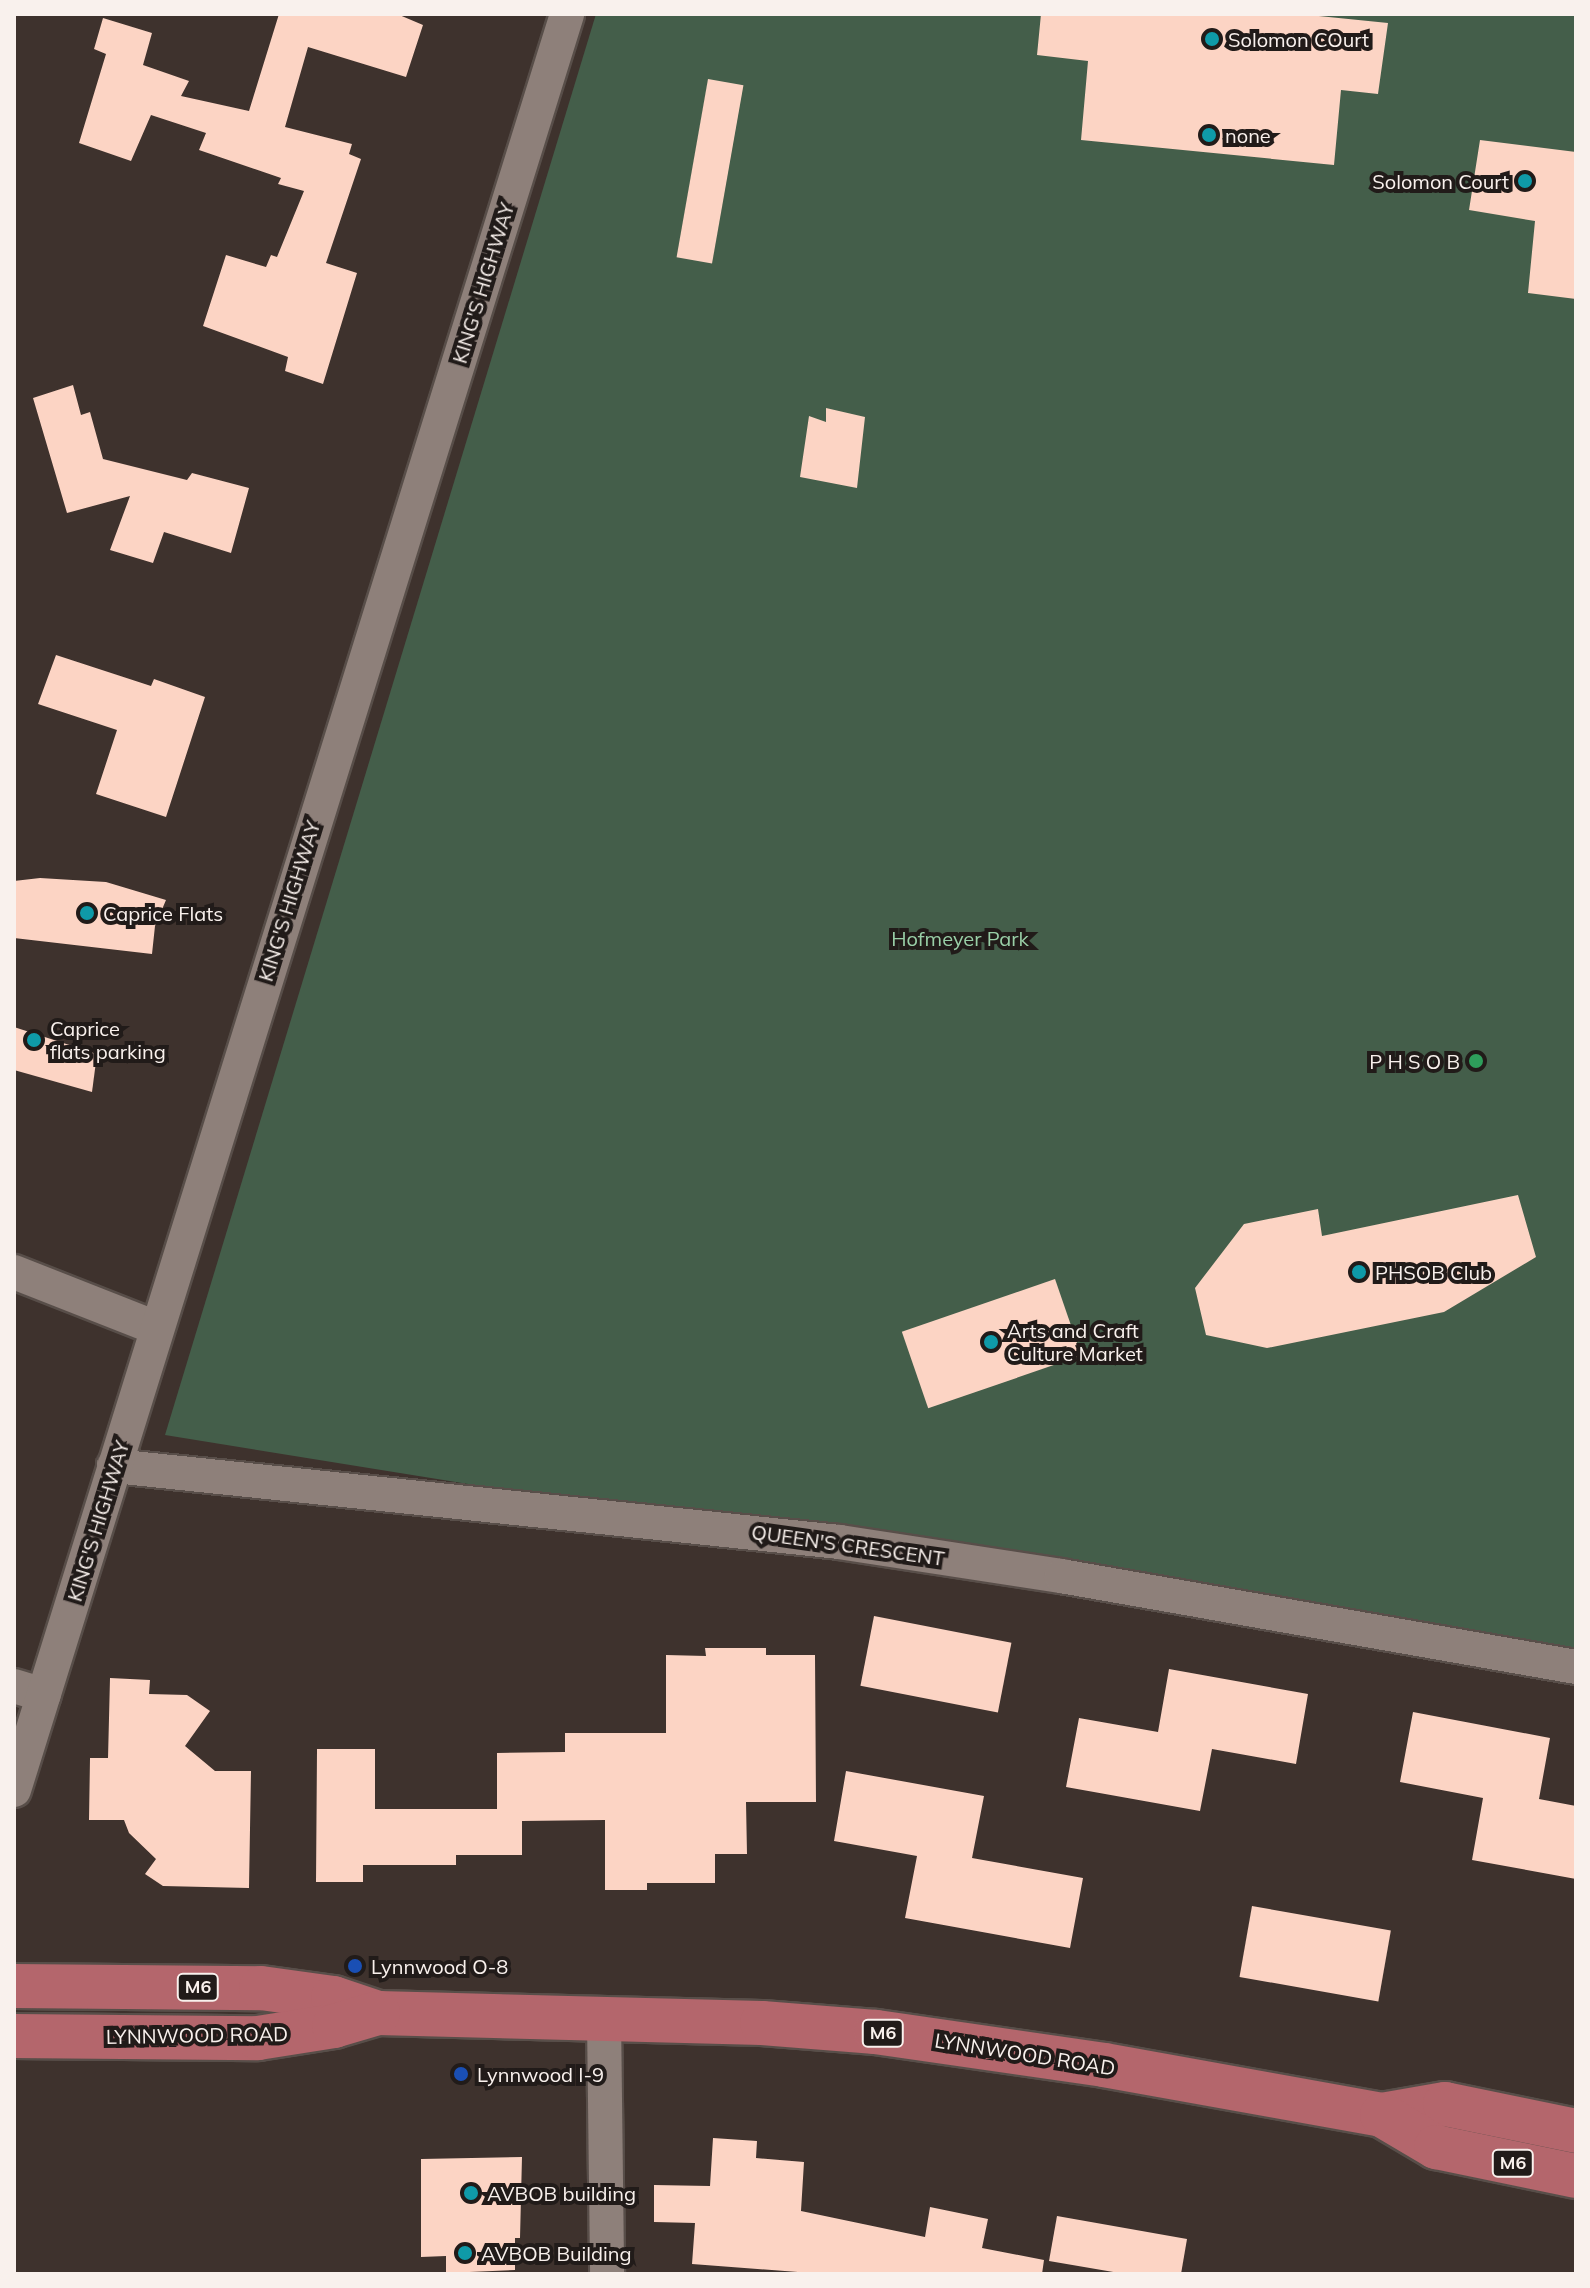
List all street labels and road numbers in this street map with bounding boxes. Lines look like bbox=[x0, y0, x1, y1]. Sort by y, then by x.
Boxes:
street label: KING'S HIGHWAY bbox=[447, 200, 519, 366]
street label: KING'S HIGHWAY bbox=[253, 818, 325, 984]
street label: KING'S HIGHWAY bbox=[62, 1438, 134, 1604]
street label: QUEEN'S CRESCENT bbox=[750, 1520, 946, 1570]
road number: M6 bbox=[176, 1973, 220, 2001]
road number: M6 bbox=[861, 2019, 905, 2047]
street label: LYNNWOOD ROAD bbox=[106, 2021, 288, 2049]
street label: LYNNWOOD ROAD bbox=[933, 2028, 1117, 2080]
road number: M6 bbox=[1491, 2149, 1535, 2177]

